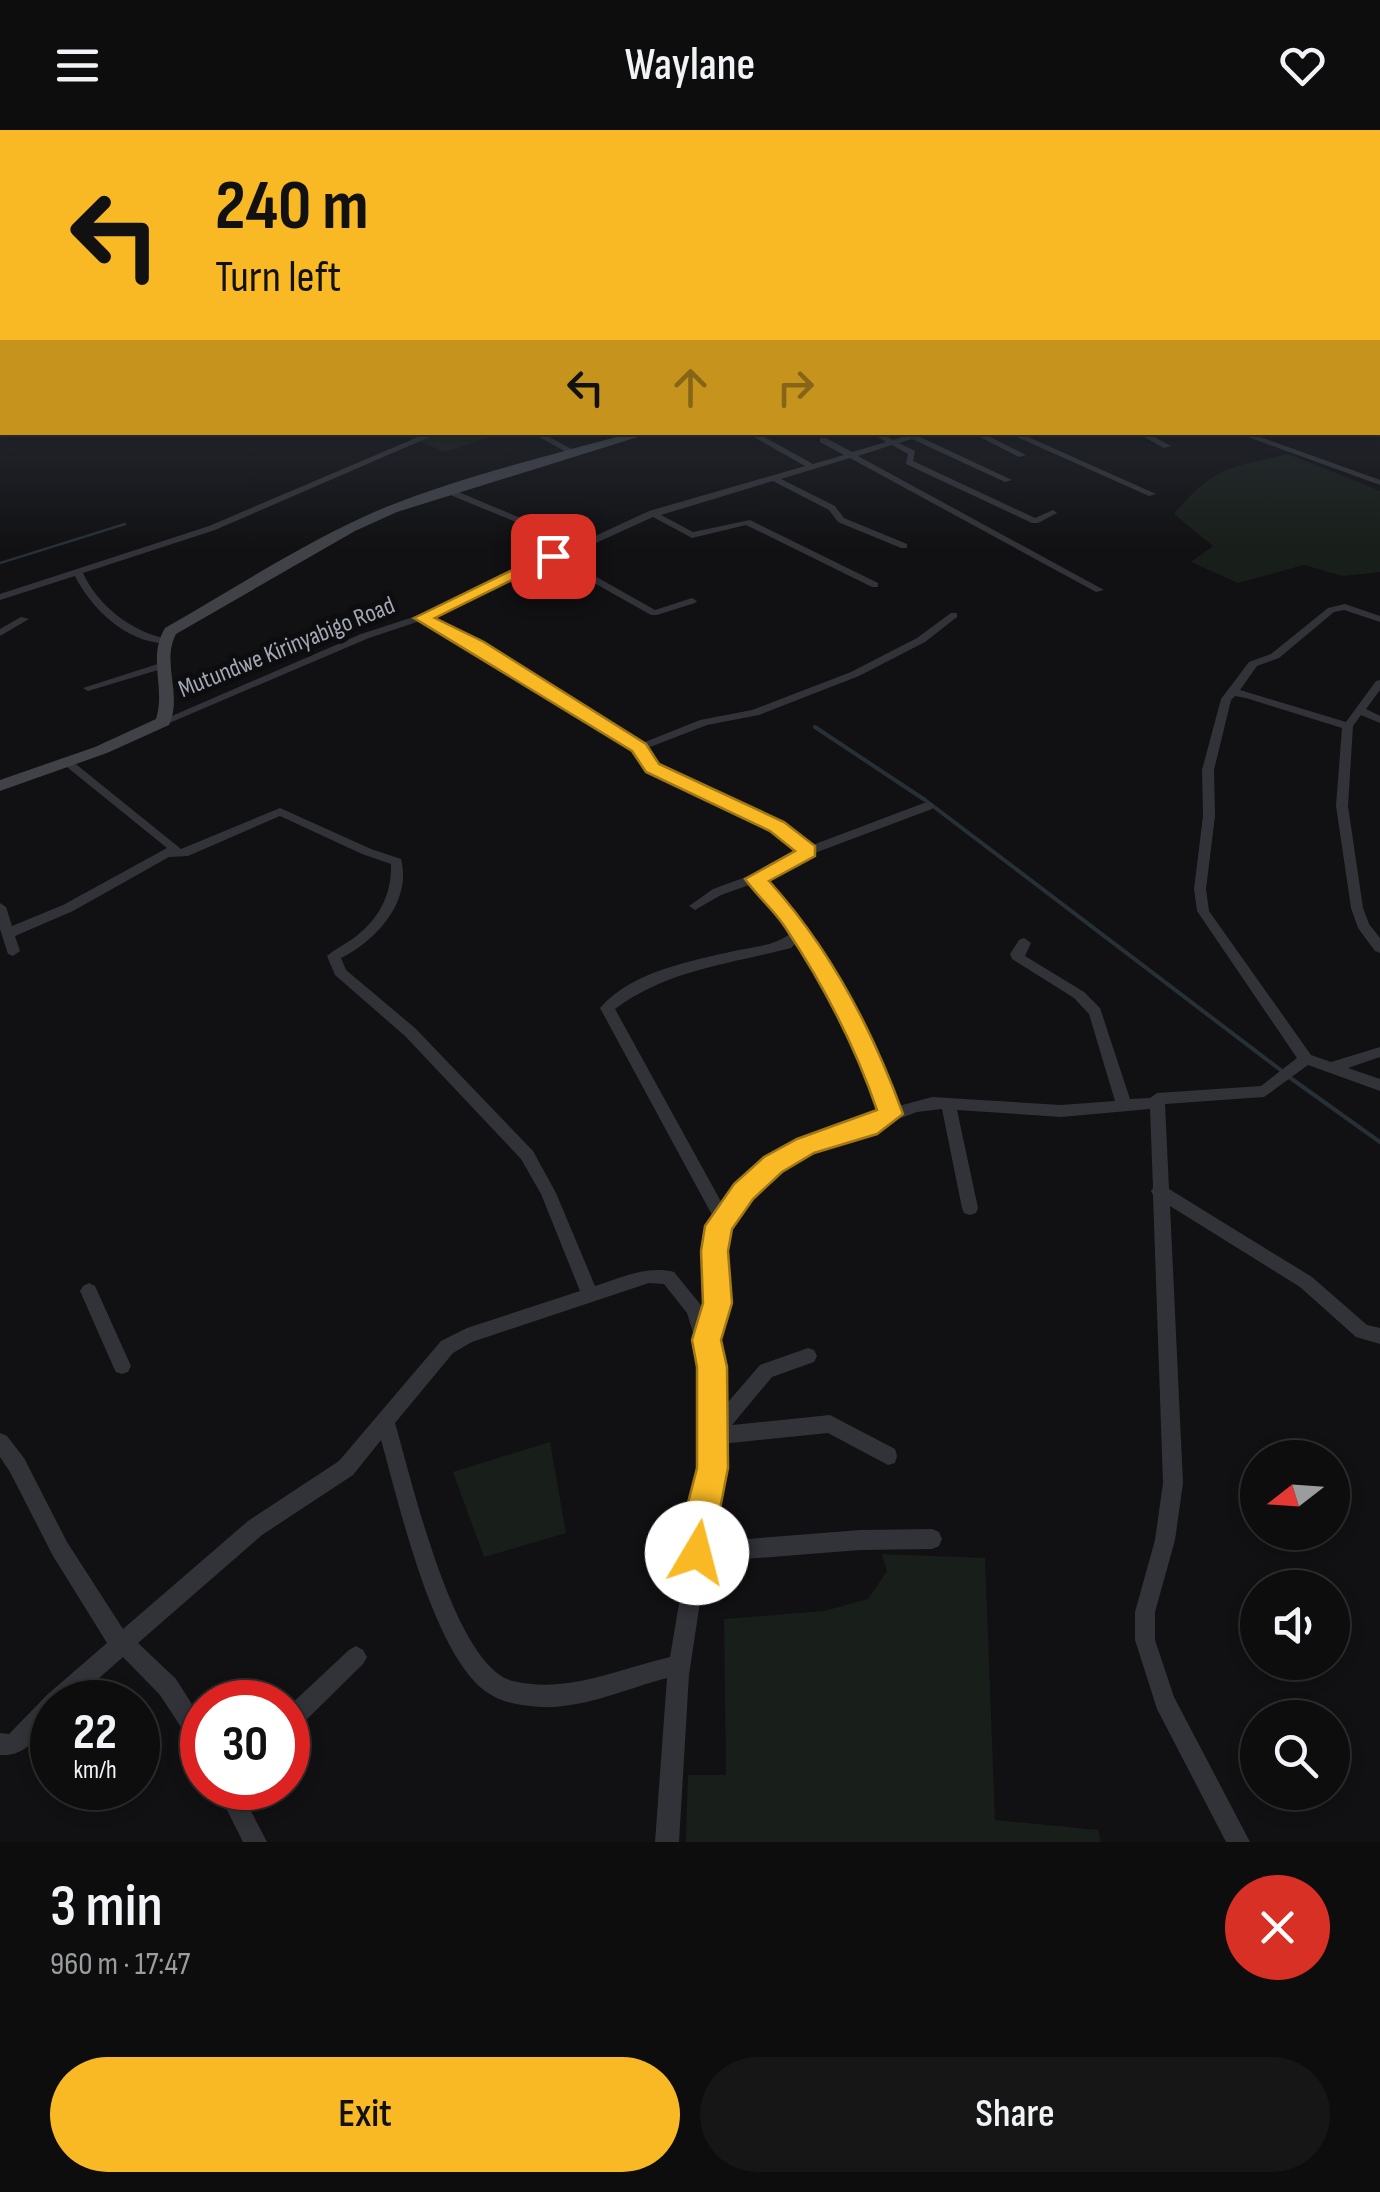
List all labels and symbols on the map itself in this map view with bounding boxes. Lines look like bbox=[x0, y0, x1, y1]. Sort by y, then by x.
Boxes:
pin bbox=[511, 514, 596, 599]
street label: Mutundwe Kirinyabigo Road bbox=[174, 590, 399, 705]
north arrow bbox=[1240, 1440, 1350, 1550]
position arrow bbox=[645, 1501, 749, 1605]
speed limit sign: 30 bbox=[180, 1680, 310, 1810]

